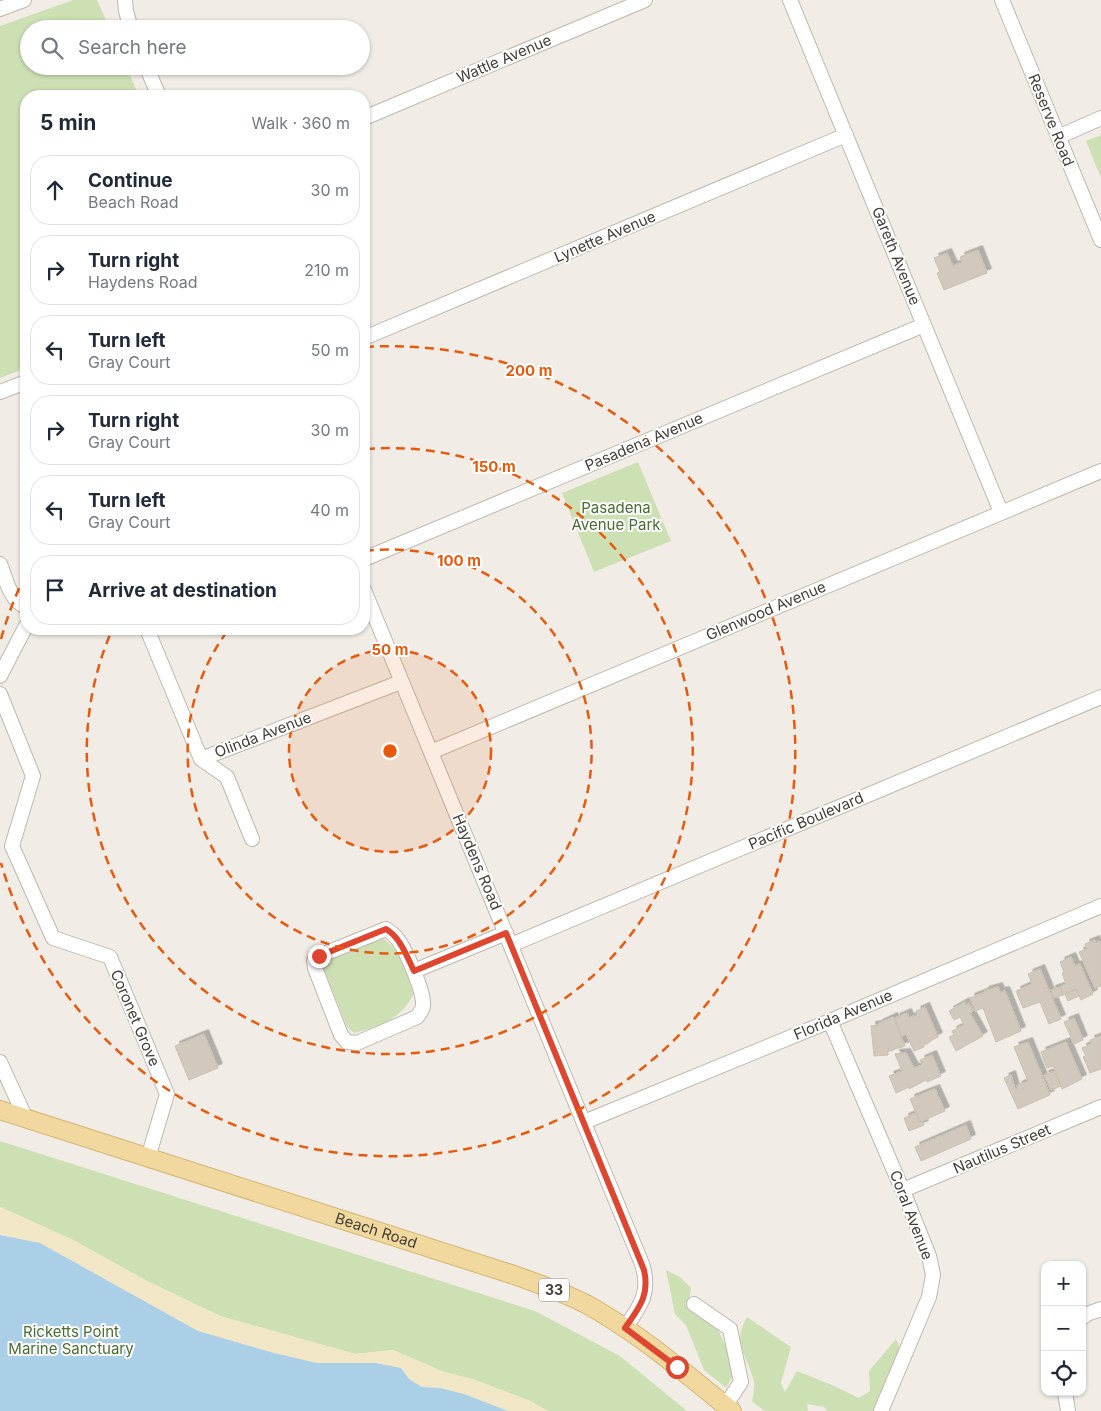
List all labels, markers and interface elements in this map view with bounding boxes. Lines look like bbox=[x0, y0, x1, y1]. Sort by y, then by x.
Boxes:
search box bbox=[20, 20, 370, 75]
street label: Wattle Avenue bbox=[454, 30, 554, 87]
icon: search bbox=[38, 34, 66, 62]
text: Search here bbox=[78, 36, 187, 59]
street label: Reserve Road bbox=[1024, 71, 1079, 169]
text: 5 min bbox=[40, 110, 96, 135]
text: Walk · 360 m bbox=[251, 113, 350, 133]
text: Continue bbox=[88, 169, 173, 192]
icon: ahead bbox=[41, 176, 69, 204]
text: 30 m bbox=[311, 180, 349, 200]
text: Beach Road bbox=[88, 192, 179, 212]
street label: Gareth Avenue bbox=[868, 204, 925, 308]
street label: Lynette Avenue bbox=[551, 207, 658, 266]
text: Turn right bbox=[88, 249, 179, 272]
icon: right bbox=[41, 256, 69, 284]
text: 210 m bbox=[304, 260, 349, 280]
text: Haydens Road bbox=[88, 272, 197, 292]
text: Turn left bbox=[88, 329, 166, 352]
icon: left bbox=[41, 336, 69, 364]
text: 50 m bbox=[311, 340, 349, 360]
text: Gray Court bbox=[88, 352, 170, 372]
text: 200 m bbox=[506, 361, 552, 380]
street label: Pasadena Avenue bbox=[582, 408, 706, 475]
text: Turn right bbox=[88, 409, 179, 432]
icon: right bbox=[41, 416, 69, 444]
text: 30 m bbox=[311, 420, 349, 440]
text: Gray Court bbox=[88, 432, 170, 452]
text: 150 m bbox=[472, 457, 516, 476]
text: Turn left bbox=[88, 489, 166, 512]
icon: left bbox=[41, 496, 69, 524]
park label: Pasadena Avenue Park bbox=[571, 498, 661, 534]
text: 40 m bbox=[310, 500, 349, 520]
text: Gray Court bbox=[88, 512, 170, 532]
text: 100 m bbox=[437, 551, 481, 570]
icon: arrive bbox=[41, 576, 69, 604]
street label: Glenwood Avenue bbox=[703, 577, 829, 644]
text: Arrive at destination bbox=[88, 579, 277, 602]
text: 50 m bbox=[372, 640, 408, 659]
street label: Olinda Avenue bbox=[212, 707, 314, 762]
centre of rings bbox=[381, 742, 399, 760]
street label: Pacific Boulevard bbox=[745, 788, 866, 853]
street label: Haydens Road bbox=[449, 811, 506, 913]
route end bbox=[308, 945, 331, 968]
street label: Coronet Grove bbox=[107, 967, 164, 1069]
street label: Florida Avenue bbox=[791, 985, 895, 1044]
street label: Nautilus Street bbox=[950, 1119, 1054, 1178]
street label: Coral Avenue bbox=[886, 1167, 937, 1262]
street label: Beach Road bbox=[333, 1208, 420, 1252]
map controls bbox=[1041, 1261, 1086, 1396]
button: + bbox=[1041, 1261, 1086, 1306]
road number: 33 bbox=[539, 1278, 569, 1302]
button: − bbox=[1041, 1306, 1086, 1351]
park label: Ricketts Point Marine Sanctuary bbox=[8, 1322, 134, 1358]
button: locate bbox=[1041, 1351, 1086, 1396]
route start bbox=[666, 1356, 689, 1379]

